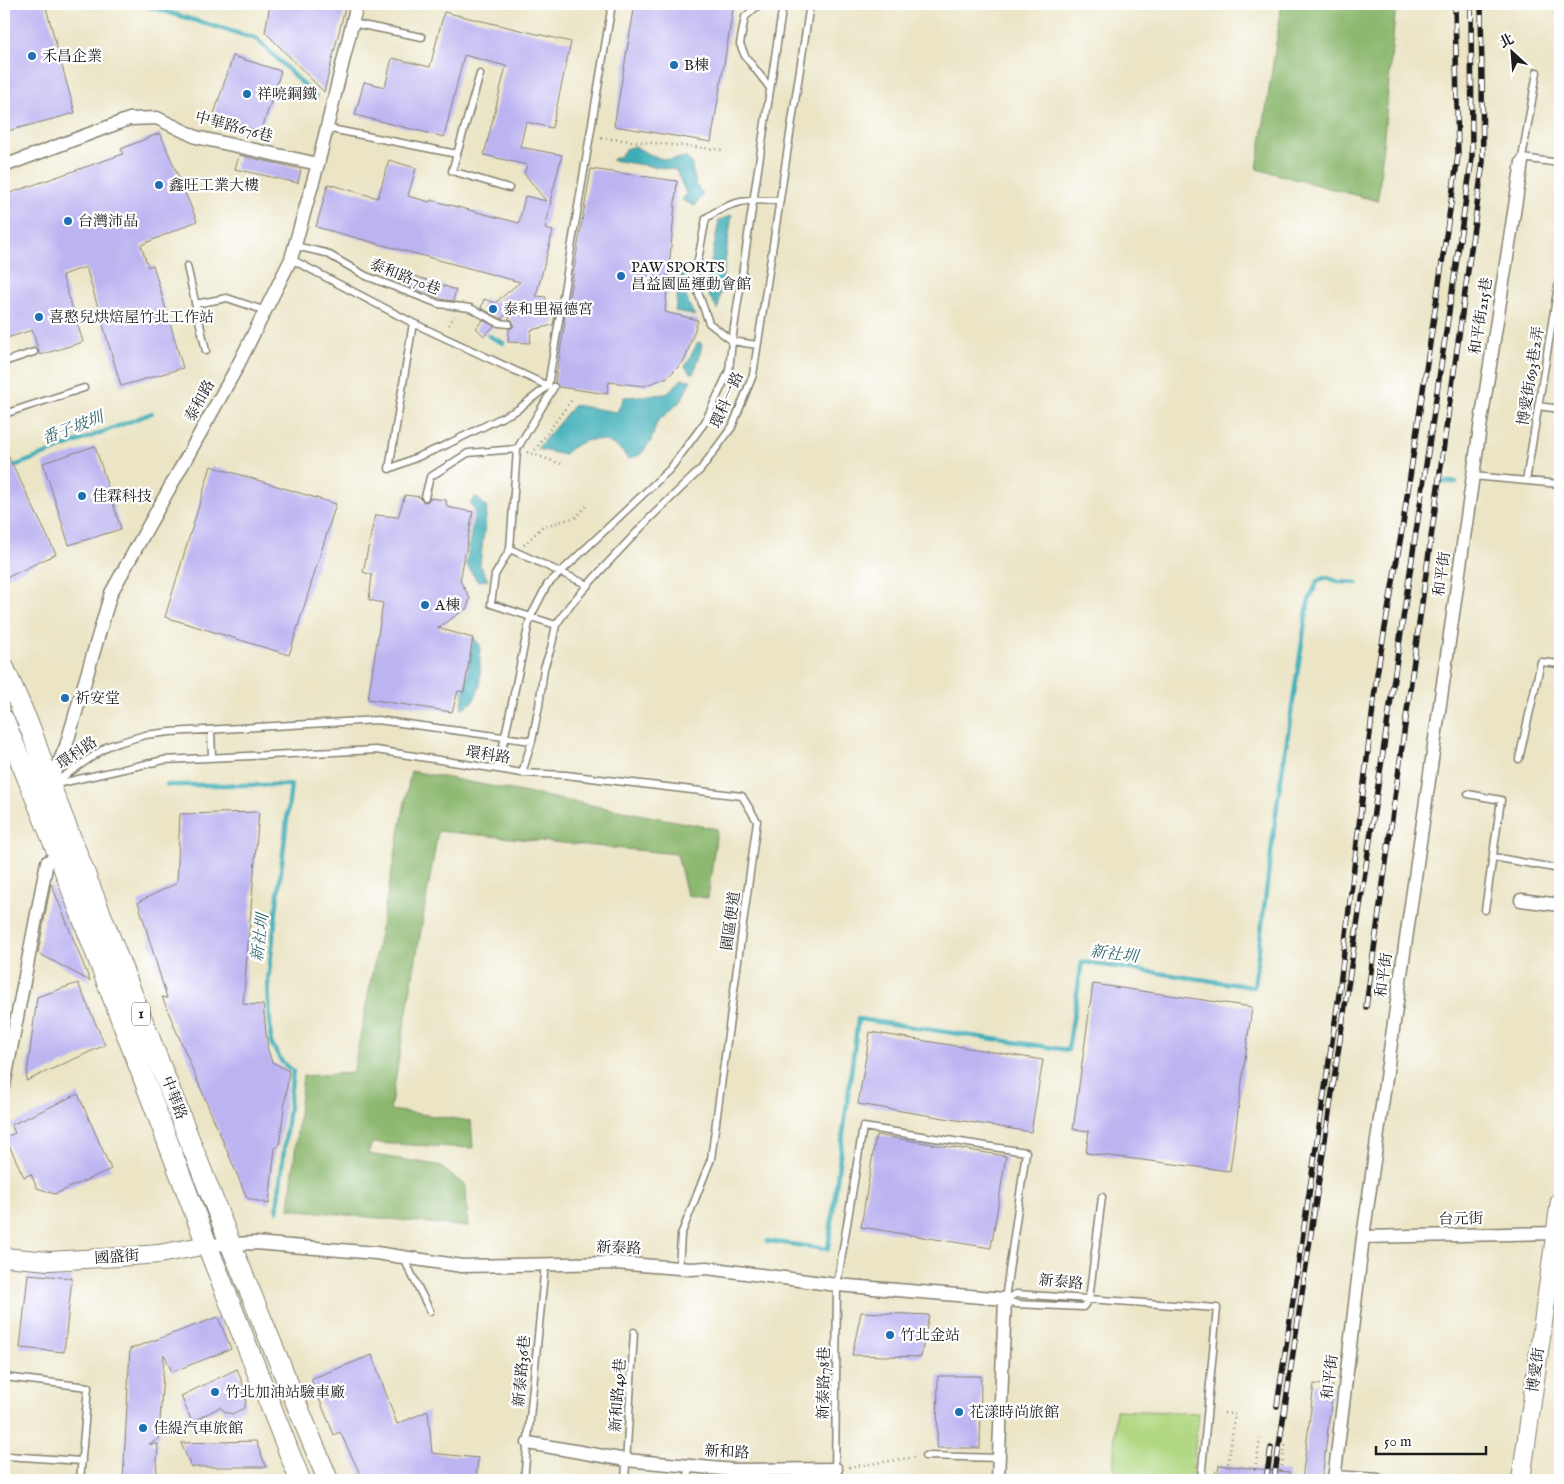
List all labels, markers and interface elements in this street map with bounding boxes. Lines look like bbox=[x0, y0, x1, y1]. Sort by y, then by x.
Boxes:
north arrow bbox=[1486, 28, 1536, 78]
text: 北 bbox=[1497, 30, 1517, 52]
place label: 禾昌企業 bbox=[42, 47, 102, 66]
marker: 禾昌企業 bbox=[26, 50, 38, 62]
place label: B棟 bbox=[684, 56, 709, 75]
marker: B棟 bbox=[668, 59, 680, 71]
place label: 祥喨鋼鐵 bbox=[257, 85, 317, 104]
marker: 祥喨鋼鐵 bbox=[241, 88, 253, 100]
street label: 中華路676巷 bbox=[193, 108, 275, 146]
place label: 鑫旺工業大樓 bbox=[169, 176, 259, 195]
marker: 鑫旺工業大樓 bbox=[153, 179, 165, 191]
place label: 台灣沛晶 bbox=[78, 212, 138, 231]
marker: 台灣沛晶 bbox=[62, 215, 74, 227]
street label: 泰和路70巷 bbox=[367, 255, 443, 299]
place label: PAW SPORTS 昌益園區運動會館 bbox=[631, 258, 751, 294]
marker: PAW SPORTS 昌益園區運動會館 bbox=[615, 270, 627, 282]
street label: 和平街215巷 bbox=[1466, 276, 1496, 356]
place label: 泰和里福德宮 bbox=[503, 300, 593, 319]
marker: 泰和里福德宮 bbox=[487, 303, 499, 315]
place label: 喜憨兒烘焙屋竹北工作站 bbox=[49, 308, 214, 327]
marker: 喜憨兒烘焙屋竹北工作站 bbox=[33, 311, 45, 323]
street label: 博愛街693巷2弄 bbox=[1514, 325, 1548, 427]
street label: 環科一路 bbox=[706, 369, 748, 431]
street label: 泰和路 bbox=[181, 377, 219, 425]
water label: 番子坡圳 bbox=[40, 407, 109, 450]
place label: 佳霖科技 bbox=[92, 487, 152, 506]
marker: 佳霖科技 bbox=[76, 490, 88, 502]
street label: 和平街 bbox=[1429, 550, 1455, 598]
place label: A棟 bbox=[434, 596, 460, 615]
marker: A棟 bbox=[419, 599, 431, 611]
place label: 祈安堂 bbox=[75, 689, 120, 708]
marker: 祈安堂 bbox=[59, 692, 71, 704]
street label: 環科路 bbox=[53, 733, 101, 773]
street label: 環科路 bbox=[464, 742, 512, 768]
street label: 園區便道 bbox=[717, 890, 745, 952]
water label: 新社圳 bbox=[248, 910, 274, 963]
water label: 新社圳 bbox=[1089, 942, 1142, 968]
street label: 和平街 bbox=[1371, 951, 1397, 999]
road number: 1 bbox=[132, 1002, 150, 1026]
street label: 中華路 bbox=[157, 1074, 191, 1122]
street label: 台元街 bbox=[1438, 1209, 1484, 1229]
street label: 新泰路 bbox=[596, 1238, 642, 1258]
street label: 國盛街 bbox=[94, 1246, 140, 1268]
street label: 新泰路 bbox=[1038, 1271, 1084, 1293]
place label: 竹北金站 bbox=[900, 1326, 960, 1345]
marker: 竹北金站 bbox=[884, 1329, 896, 1341]
street label: 新泰路36巷 bbox=[509, 1334, 535, 1408]
street label: 新泰路78巷 bbox=[814, 1346, 834, 1420]
street label: 博愛街 bbox=[1523, 1346, 1549, 1394]
street label: 和平街 bbox=[1318, 1354, 1342, 1400]
street label: 新和路49巷 bbox=[606, 1357, 630, 1433]
place label: 竹北加油站驗車廠 bbox=[225, 1383, 345, 1402]
marker: 竹北加油站驗車廠 bbox=[209, 1386, 221, 1398]
place label: 花漾時尚旅館 bbox=[969, 1403, 1059, 1422]
marker: 花漾時尚旅館 bbox=[953, 1406, 965, 1418]
place label: 佳緹汽車旅館 bbox=[153, 1419, 243, 1438]
marker: 佳緹汽車旅館 bbox=[137, 1422, 149, 1434]
scale bar bbox=[1376, 1424, 1486, 1456]
text: 50 m bbox=[1384, 1432, 1412, 1451]
street label: 新和路 bbox=[704, 1441, 750, 1463]

